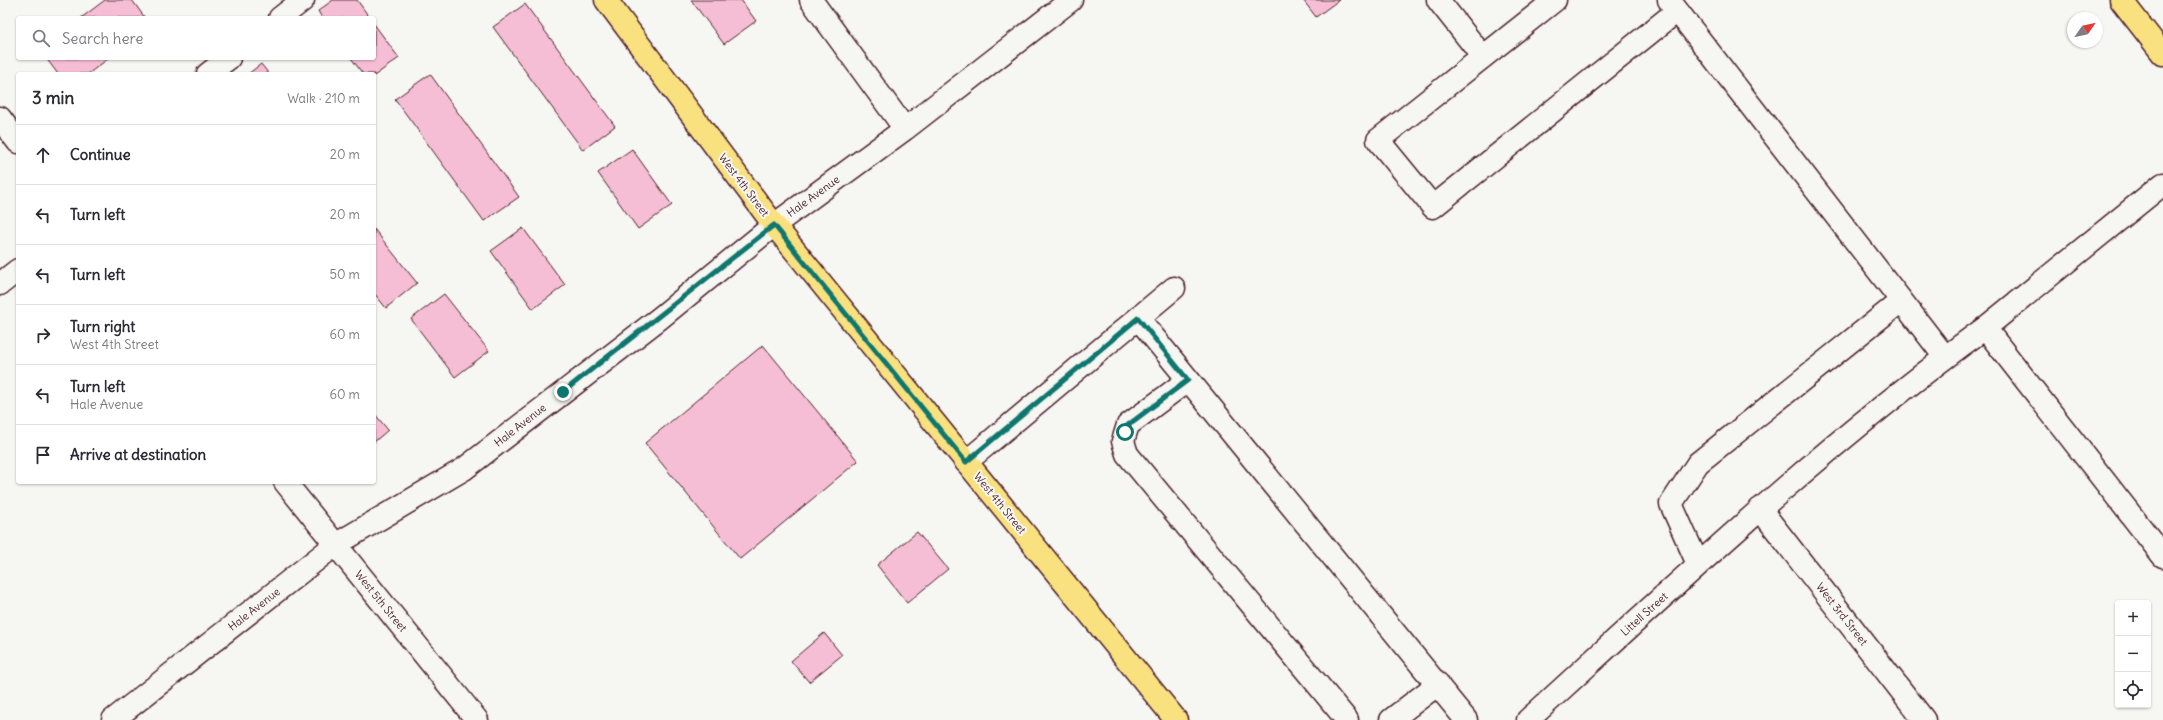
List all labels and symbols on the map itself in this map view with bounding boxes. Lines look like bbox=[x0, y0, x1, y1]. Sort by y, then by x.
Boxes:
north arrow bbox=[2067, 12, 2103, 48]
street label: West 4th Street bbox=[716, 151, 772, 219]
street label: Hale Avenue bbox=[784, 172, 842, 220]
route end bbox=[554, 383, 572, 401]
street label: Hale Avenue bbox=[491, 400, 549, 450]
route start bbox=[1116, 423, 1134, 441]
street label: West 4th Street bbox=[971, 469, 1029, 537]
street label: West 5th Street bbox=[352, 567, 410, 635]
street label: West 3rd Street bbox=[1813, 580, 1871, 648]
street label: Hale Avenue bbox=[225, 584, 283, 634]
street label: Littell Street bbox=[1618, 589, 1671, 639]

